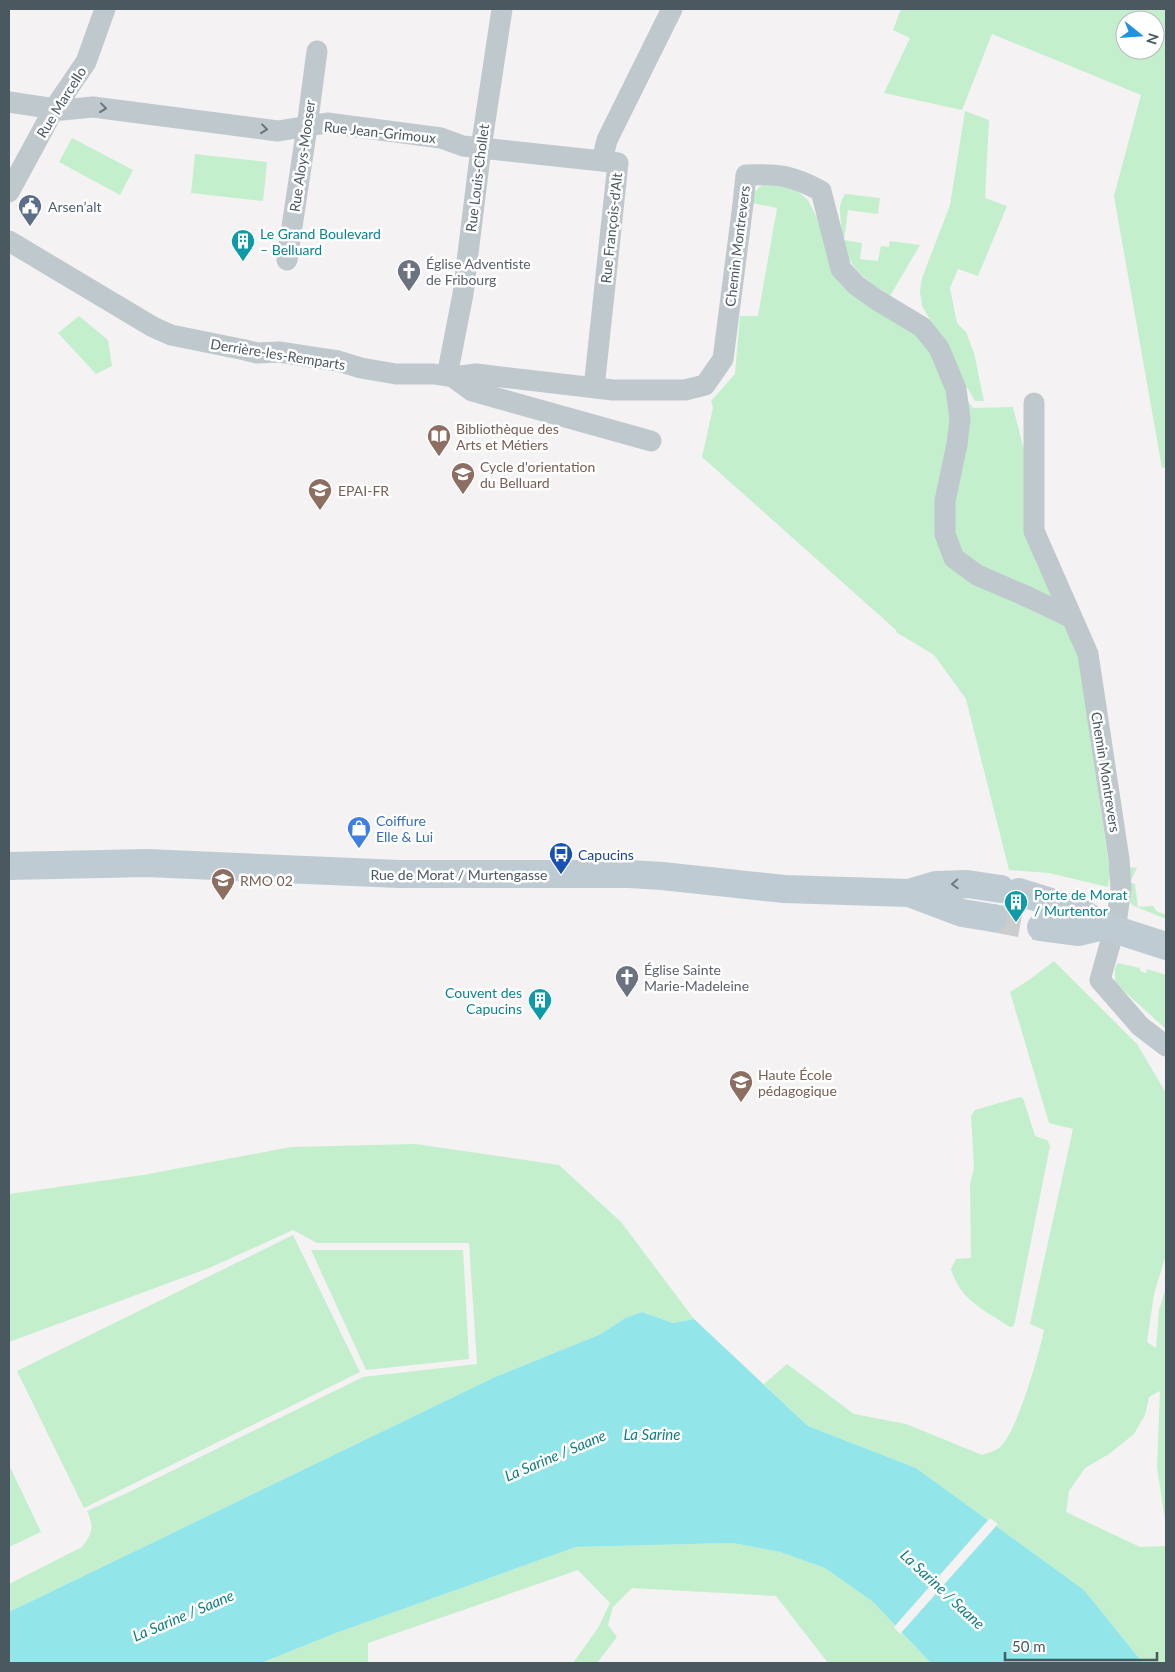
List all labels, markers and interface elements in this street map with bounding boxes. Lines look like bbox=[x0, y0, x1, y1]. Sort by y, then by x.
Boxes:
north arrow bbox=[1115, 10, 1165, 60]
text: N bbox=[1143, 31, 1163, 47]
street label: Rue Marcello bbox=[33, 63, 90, 141]
street label: Rue Aloys-Mooser bbox=[286, 99, 318, 213]
one-way arrow bbox=[99, 102, 107, 113]
street label: Rue Jean-Grimoux bbox=[323, 118, 437, 146]
one-way arrow bbox=[260, 123, 268, 134]
street label: Rue Louis-Chollet bbox=[462, 123, 492, 233]
street label: Rue François-d'Alt bbox=[597, 172, 625, 284]
street label: Chemin Montrevers bbox=[721, 184, 753, 308]
public building icon: Arsen’alt bbox=[17, 193, 43, 227]
place label: Arsen’alt bbox=[48, 198, 101, 215]
place label: Le Grand Boulevard – Belluard bbox=[260, 225, 381, 258]
building icon: Le Grand Boulevard – Belluard bbox=[230, 228, 256, 262]
place label: Église Adventiste de Fribourg bbox=[426, 255, 531, 288]
church icon: Église Adventiste de Fribourg bbox=[396, 258, 422, 292]
street label: Derrière-les-Remparts bbox=[209, 335, 347, 373]
place label: Bibliothèque des Arts et Métiers bbox=[456, 420, 559, 453]
library icon: Bibliothèque des Arts et Métiers bbox=[426, 423, 452, 457]
place label: Cycle d'orientation du Belluard bbox=[480, 458, 595, 491]
school or university icon: Cycle d'orientation du Belluard bbox=[450, 461, 476, 495]
school or university icon: EPAI-FR bbox=[307, 477, 333, 511]
place label: EPAI-FR bbox=[338, 482, 389, 499]
street label: Chemin Montrevers bbox=[1088, 710, 1124, 834]
place label: Coiffure Elle & Lui bbox=[376, 812, 433, 845]
shop icon: Coiffure Elle & Lui bbox=[346, 815, 372, 849]
bus stop icon: Capucins bbox=[548, 841, 574, 875]
place label: Capucins bbox=[578, 846, 634, 863]
street label: Rue de Morat / Murtengasse bbox=[371, 866, 547, 883]
school or university icon: RMO 02 bbox=[210, 867, 236, 901]
place label: RMO 02 bbox=[240, 872, 293, 889]
one-way arrow bbox=[951, 879, 959, 890]
place label: Porte de Morat / Murtentor bbox=[1034, 886, 1127, 919]
building icon: Porte de Morat / Murtentor bbox=[1003, 889, 1029, 923]
place label: Église Sainte Marie-Madeleine bbox=[644, 961, 749, 994]
church icon: Église Sainte Marie-Madeleine bbox=[614, 964, 640, 998]
place label: Couvent des Capucins bbox=[445, 984, 522, 1017]
building icon: Couvent des Capucins bbox=[527, 987, 553, 1021]
place label: Haute École pédagogique bbox=[758, 1066, 837, 1099]
school or university icon: Haute École pédagogique bbox=[728, 1069, 754, 1103]
water label: La Sarine bbox=[624, 1425, 681, 1443]
water label: La Sarine / Saane bbox=[502, 1426, 608, 1484]
water label: La Sarine / Saane bbox=[897, 1545, 989, 1633]
water label: La Sarine / Saane bbox=[130, 1586, 236, 1644]
scale bar bbox=[1005, 1630, 1158, 1662]
text: 50 m bbox=[1012, 1637, 1046, 1655]

